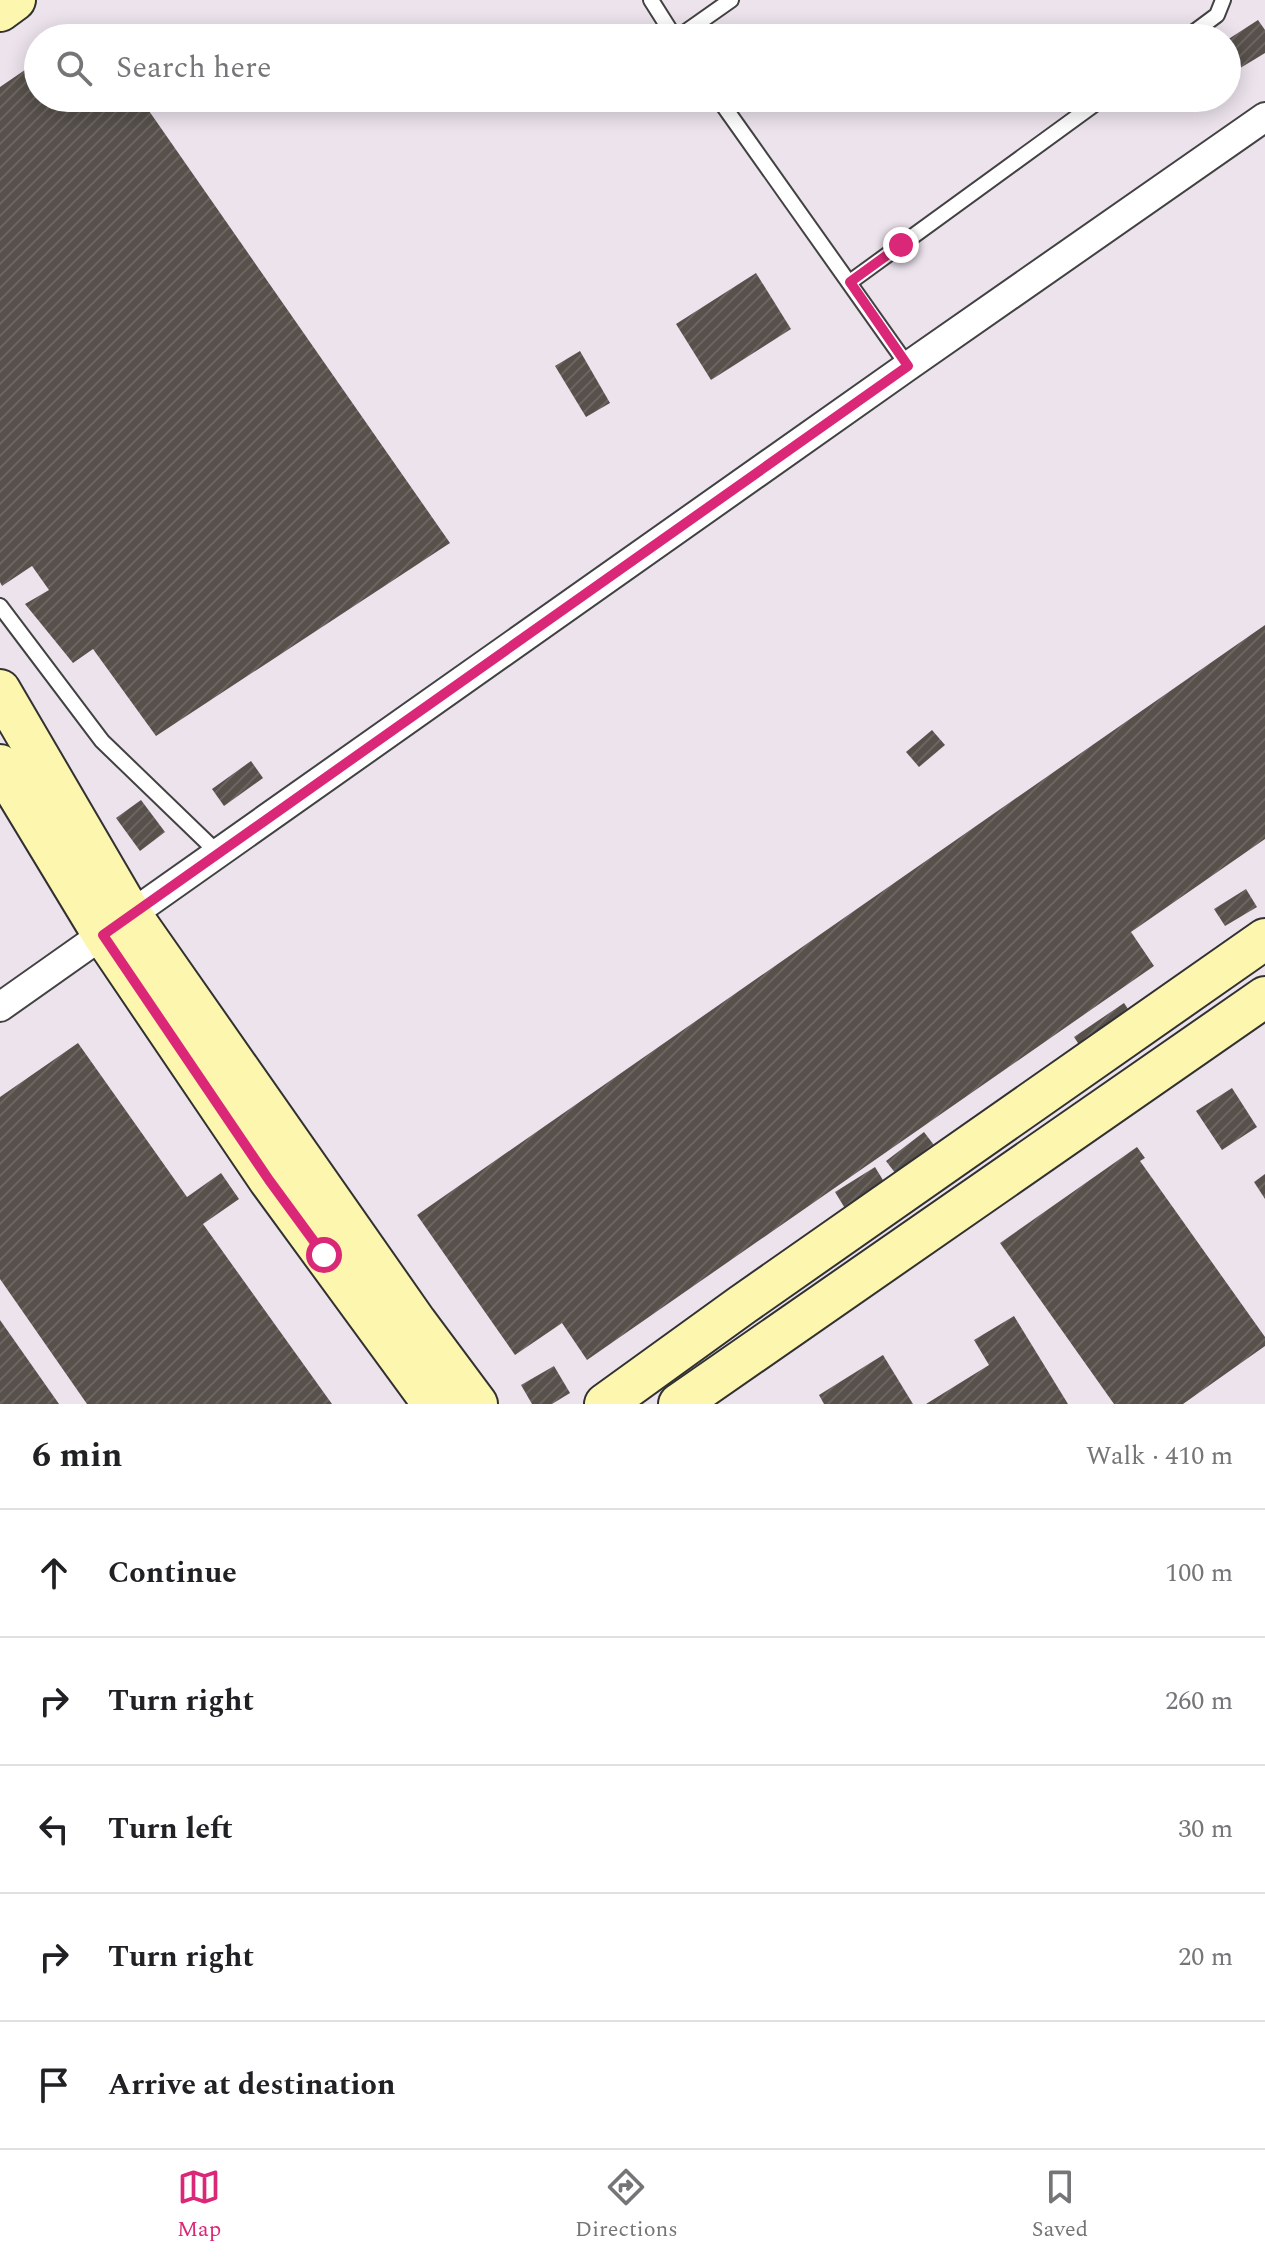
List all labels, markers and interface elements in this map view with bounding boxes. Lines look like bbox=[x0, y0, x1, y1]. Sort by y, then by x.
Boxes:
search box bbox=[24, 24, 1241, 112]
text: Search here bbox=[116, 45, 272, 91]
icon: search bbox=[52, 46, 96, 90]
route end bbox=[883, 227, 919, 263]
route start bbox=[306, 1237, 342, 1273]
text: 6 min bbox=[32, 1430, 122, 1482]
text: Walk · 410 m bbox=[1086, 1436, 1233, 1476]
text: Continue bbox=[108, 1550, 237, 1596]
icon: ahead bbox=[32, 1551, 76, 1595]
text: 100 m bbox=[1165, 1553, 1233, 1593]
text: Turn right bbox=[108, 1678, 254, 1724]
icon: right bbox=[32, 1679, 76, 1723]
text: 260 m bbox=[1165, 1681, 1233, 1721]
text: Turn left bbox=[108, 1806, 233, 1852]
icon: left bbox=[32, 1807, 76, 1851]
text: 30 m bbox=[1178, 1809, 1233, 1849]
text: Turn right bbox=[108, 1934, 254, 1980]
icon: right bbox=[32, 1935, 76, 1979]
text: 20 m bbox=[1178, 1937, 1233, 1977]
text: Arrive at destination bbox=[108, 2062, 395, 2108]
icon: arrive bbox=[32, 2063, 76, 2107]
tab: Map bbox=[177, 2165, 221, 2246]
tab: Directions bbox=[575, 2165, 678, 2246]
tab: Saved bbox=[1032, 2165, 1088, 2246]

